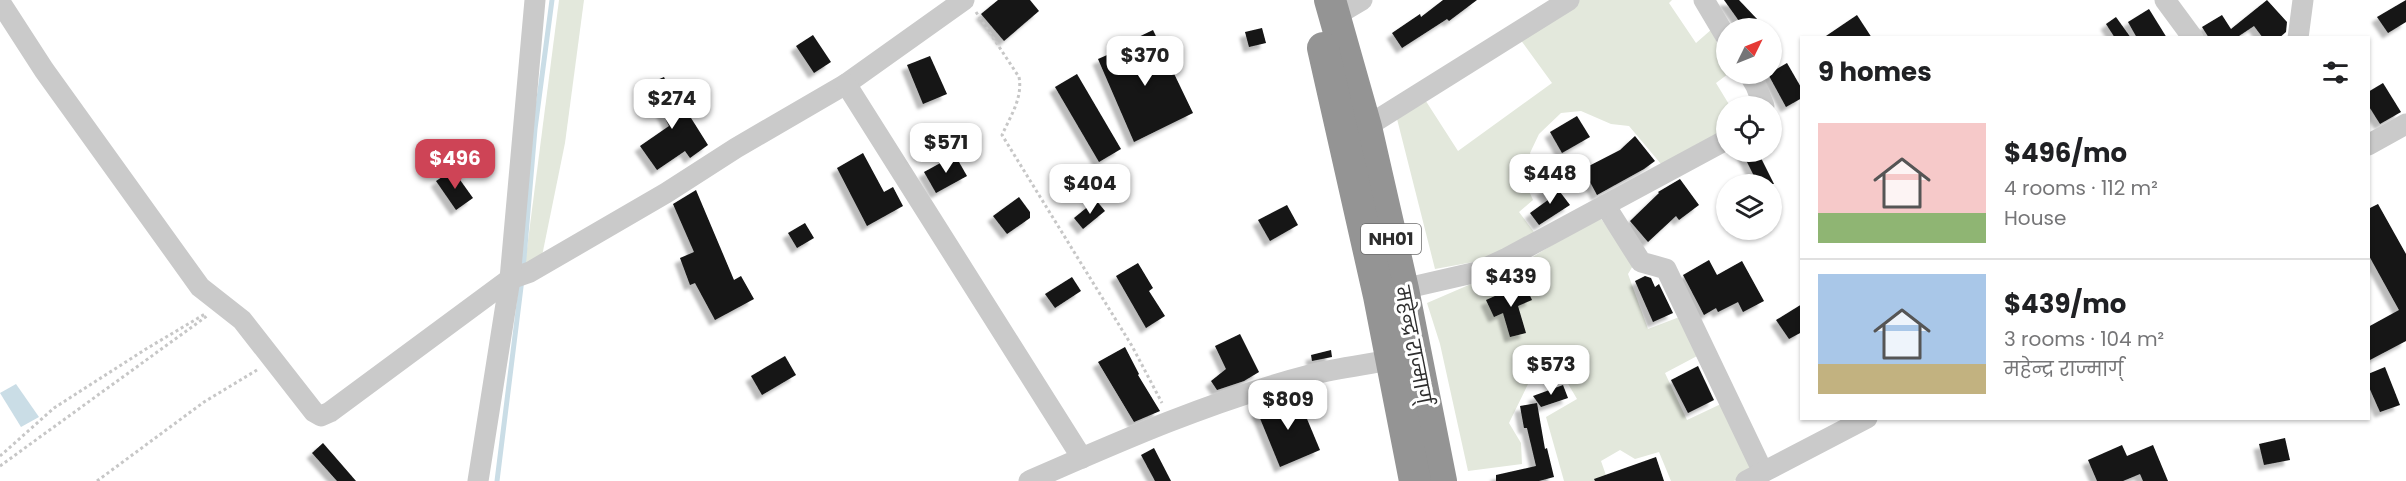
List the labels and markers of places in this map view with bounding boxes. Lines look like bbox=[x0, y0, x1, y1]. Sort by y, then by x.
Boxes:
pin: $370 bbox=[1109, 36, 1181, 87]
pin: $274 bbox=[636, 79, 708, 130]
pin: $571 bbox=[910, 123, 982, 174]
pin: $496 bbox=[419, 139, 491, 190]
pin: $448 bbox=[1514, 154, 1586, 205]
pin: $404 bbox=[1054, 164, 1126, 215]
pin: $439 bbox=[1475, 257, 1547, 308]
pin: $573 bbox=[1515, 345, 1587, 396]
pin: $809 bbox=[1252, 380, 1324, 431]

